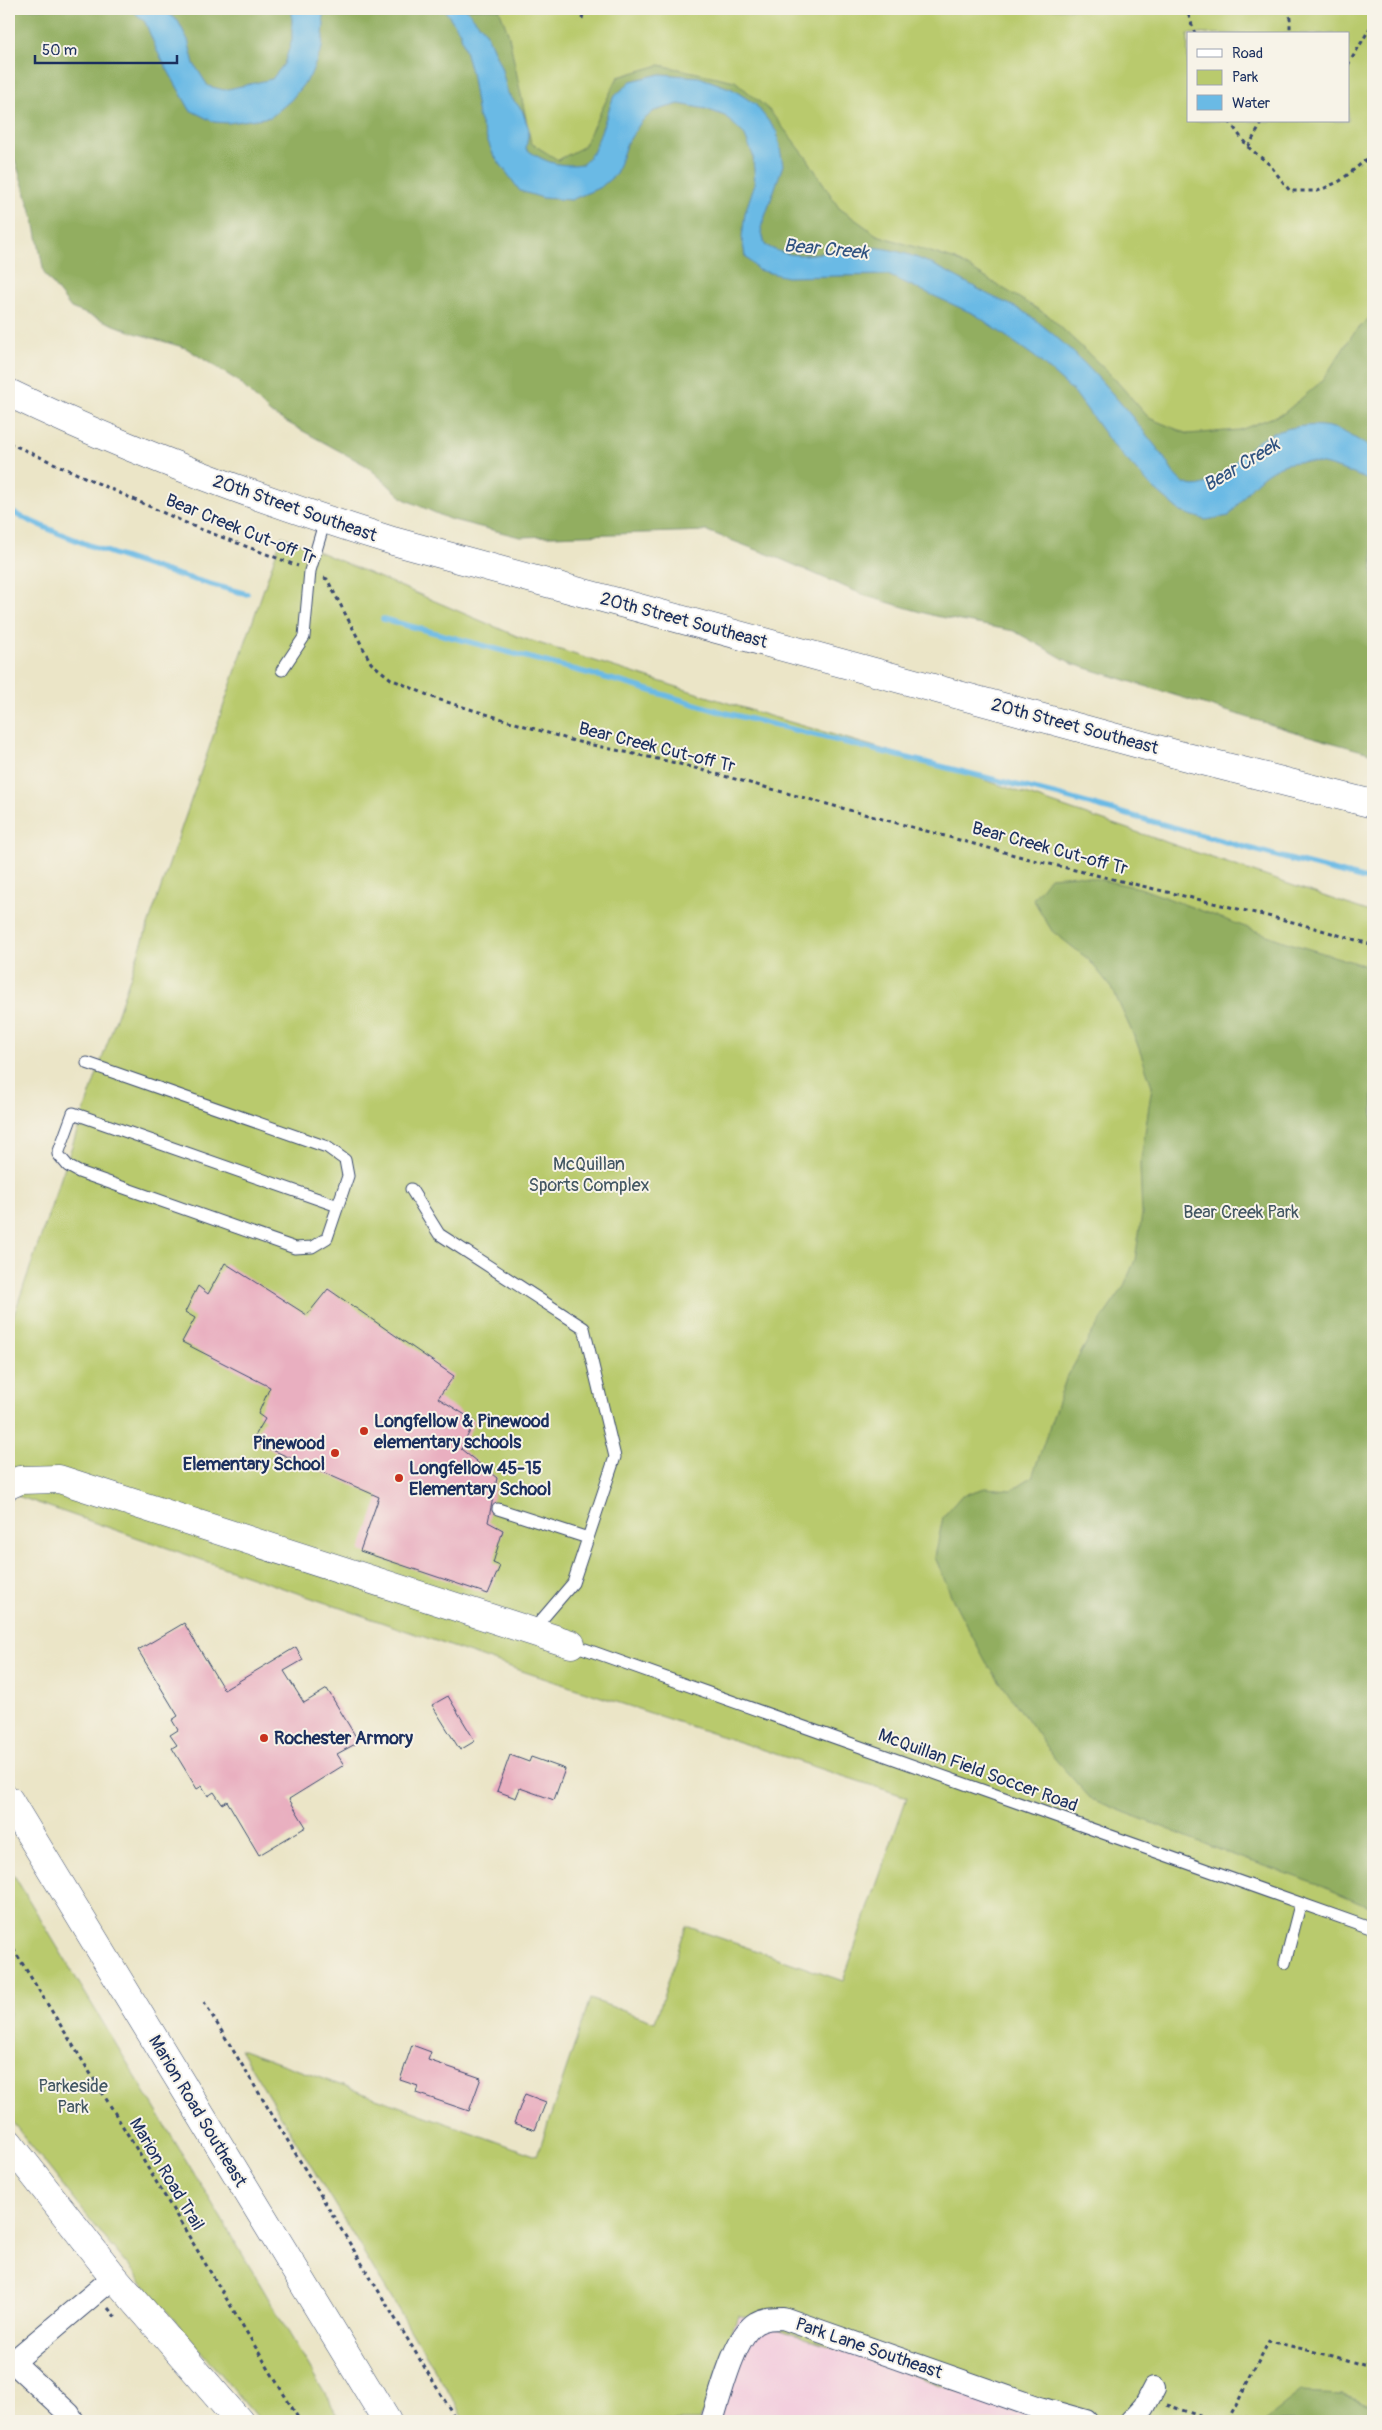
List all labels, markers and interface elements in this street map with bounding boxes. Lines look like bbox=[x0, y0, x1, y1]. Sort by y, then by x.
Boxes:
scale bar bbox=[35, 32, 178, 64]
legend bbox=[1187, 32, 1350, 122]
text: 50 m bbox=[42, 41, 77, 60]
text: Road bbox=[1232, 44, 1263, 63]
text: Park bbox=[1232, 68, 1259, 87]
text: Water bbox=[1232, 94, 1271, 113]
water label: Bear Creek bbox=[783, 233, 871, 265]
water label: Bear Creek bbox=[1199, 432, 1286, 497]
street label: 20th Street Southeast bbox=[210, 470, 381, 548]
street label: Bear Creek Cut-off Tr bbox=[162, 489, 320, 570]
street label: 20th Street Southeast bbox=[598, 587, 771, 654]
street label: 20th Street Southeast bbox=[989, 693, 1162, 760]
street label: Bear Creek Cut-off Tr bbox=[576, 717, 738, 778]
street label: Bear Creek Cut-off Tr bbox=[969, 817, 1131, 880]
park label: McQuillan Sports Complex bbox=[528, 1153, 650, 1197]
park label: Bear Creek Park bbox=[1183, 1201, 1299, 1224]
place label: Longfellow & Pinewood elementary schools bbox=[373, 1410, 550, 1454]
marker: Longfellow & Pinewood elementary schools bbox=[358, 1425, 370, 1437]
place label: Pinewood Elementary School bbox=[183, 1432, 325, 1476]
marker: Pinewood Elementary School bbox=[329, 1447, 341, 1459]
place label: Longfellow 45-15 Elementary School bbox=[409, 1457, 551, 1501]
marker: Longfellow 45-15 Elementary School bbox=[393, 1472, 405, 1484]
street label: McQuillan Field Soccer Road bbox=[875, 1724, 1081, 1817]
place label: Rochester Armory bbox=[274, 1727, 413, 1750]
marker: Rochester Armory bbox=[258, 1732, 270, 1744]
street label: Marion Road Southeast bbox=[143, 2031, 252, 2192]
park label: Parkeside Park bbox=[38, 2075, 108, 2119]
street label: Marion Road Trail bbox=[124, 2114, 209, 2235]
street label: Park Lane Southeast bbox=[792, 2313, 946, 2385]

